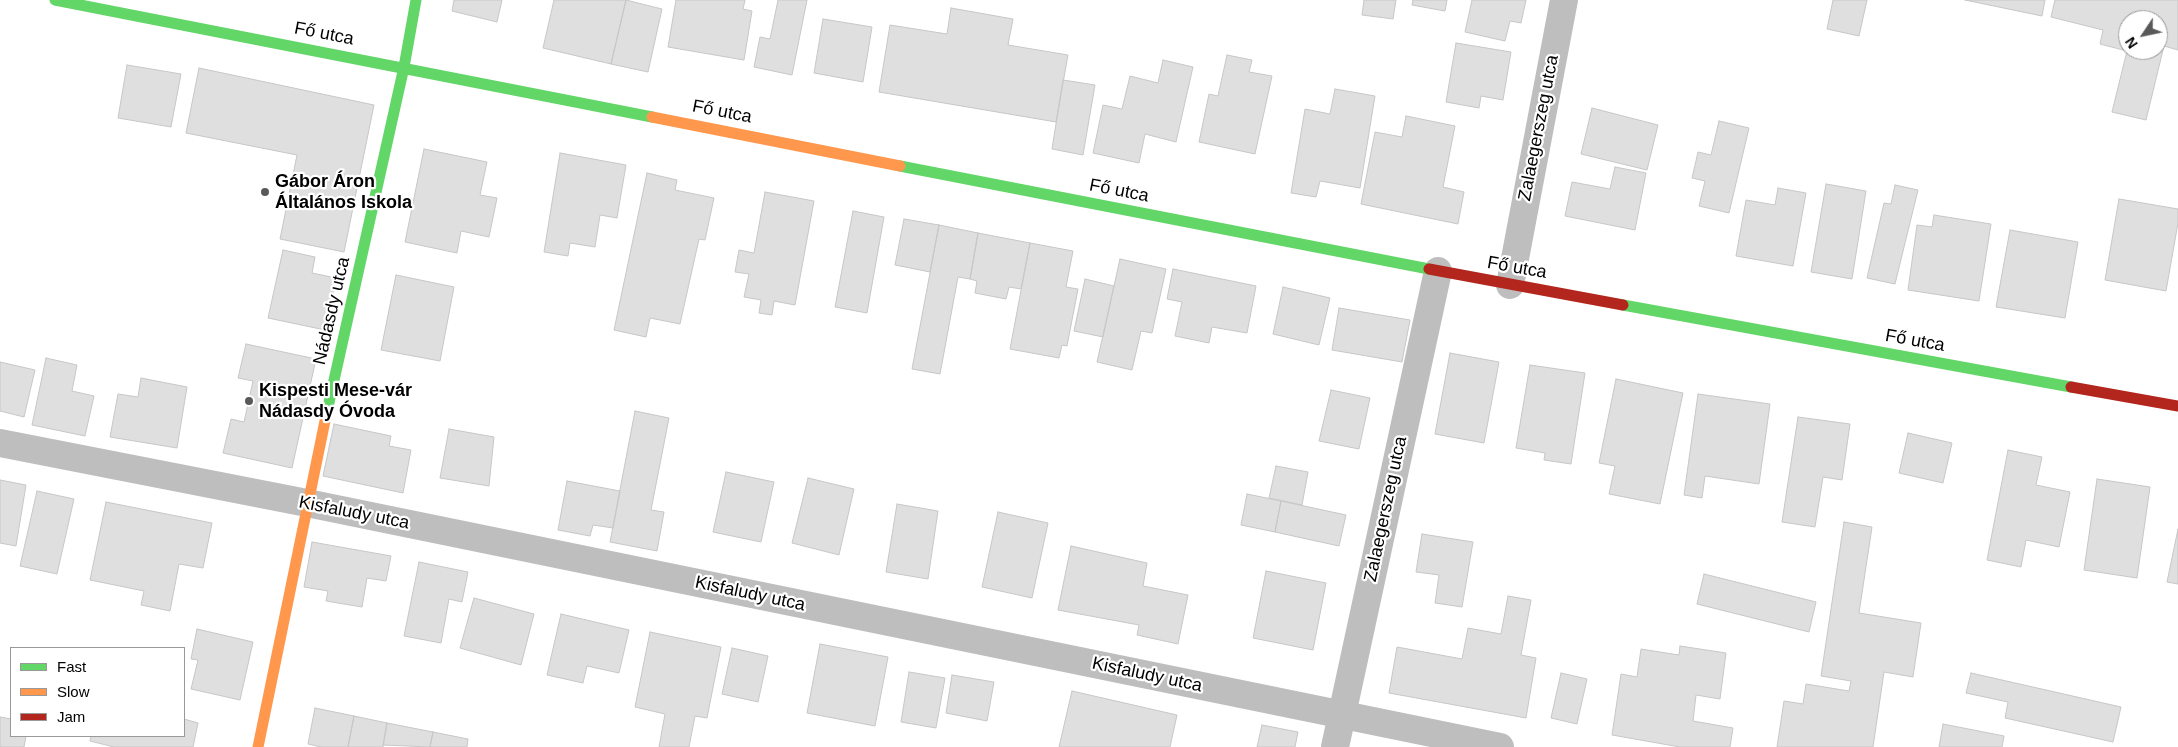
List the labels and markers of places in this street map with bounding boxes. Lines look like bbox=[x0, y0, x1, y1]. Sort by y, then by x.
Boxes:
place label: Gábor Áron Általános Iskola bbox=[275, 171, 412, 213]
marker: Gábor Áron Általános Iskola bbox=[259, 186, 271, 198]
place label: Kispesti Mese-vár Nádasdy Óvoda bbox=[259, 380, 412, 422]
marker: Kispesti Mese-vár Nádasdy Óvoda bbox=[243, 395, 255, 407]

